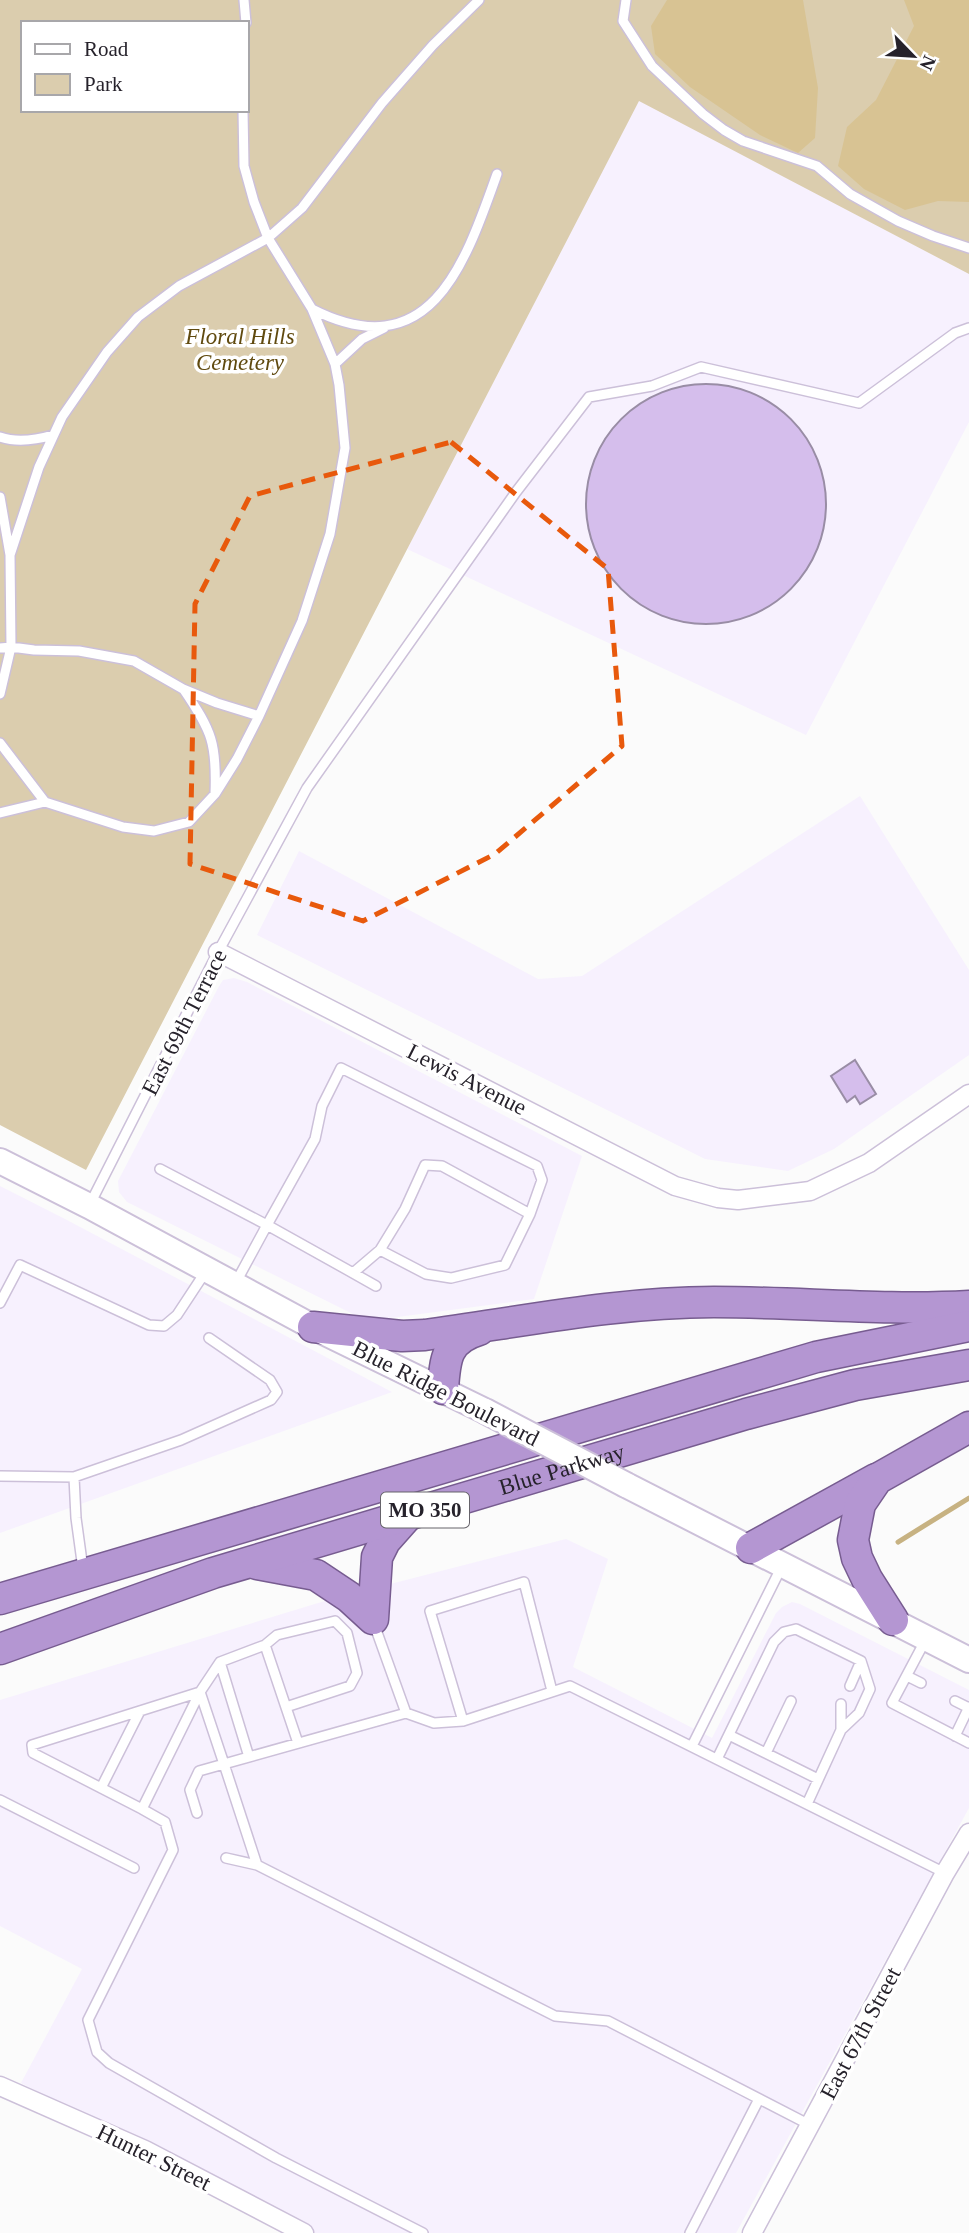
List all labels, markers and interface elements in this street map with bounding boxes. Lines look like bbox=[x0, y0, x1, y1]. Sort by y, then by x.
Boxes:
legend bbox=[21, 21, 248, 112]
north arrow bbox=[878, 21, 948, 91]
text: Road bbox=[84, 37, 129, 61]
text: N bbox=[915, 52, 940, 74]
text: Park bbox=[84, 72, 123, 96]
park label: Floral Hills Cemetery bbox=[184, 324, 295, 375]
street label: East 69th Terrace bbox=[137, 945, 232, 1099]
street label: Lewis Avenue bbox=[403, 1039, 531, 1120]
street label: Blue Ridge Boulevard bbox=[348, 1336, 544, 1451]
street label: Blue Parkway bbox=[496, 1439, 628, 1500]
road number: MO 350 bbox=[381, 1492, 469, 1528]
street label: East 67th Street bbox=[815, 1963, 906, 2103]
street label: Hunter Street bbox=[93, 2119, 215, 2196]

